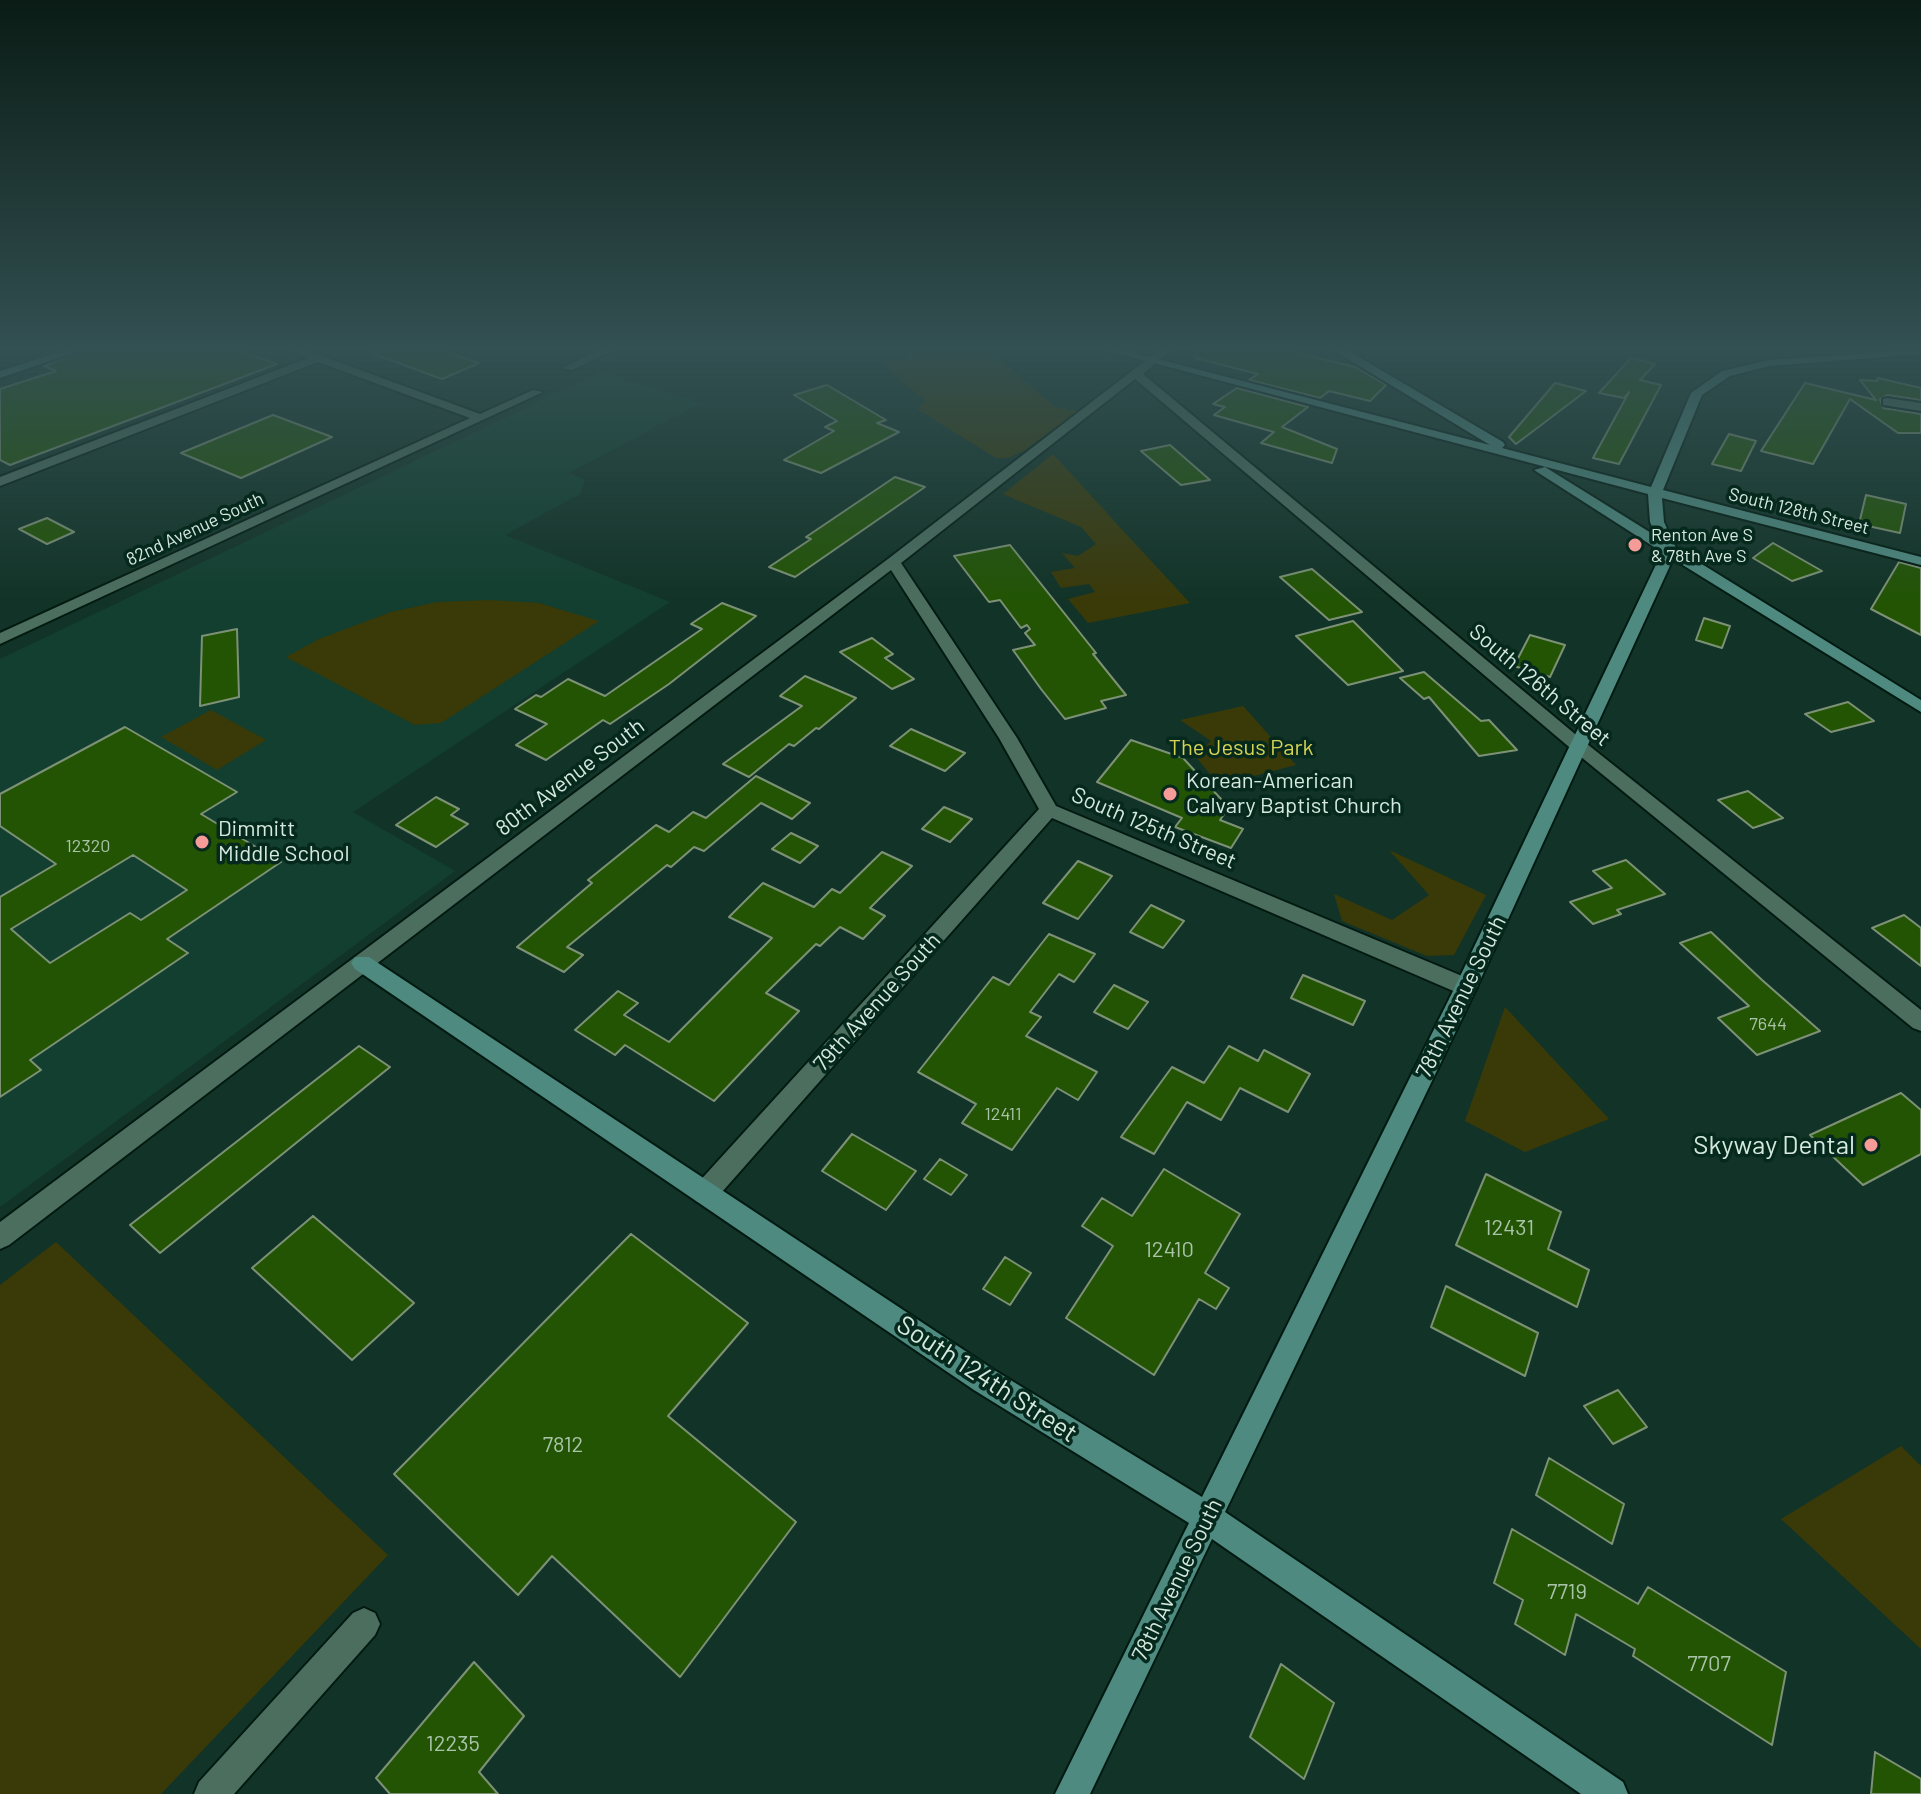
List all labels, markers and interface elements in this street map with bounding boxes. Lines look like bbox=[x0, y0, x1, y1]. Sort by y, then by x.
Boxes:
street label: South 128th Street bbox=[1726, 483, 1872, 539]
street label: 82nd Avenue South bbox=[123, 488, 267, 570]
place label: Renton Ave S & 78th Ave S bbox=[1651, 524, 1753, 566]
marker: Renton Ave S & 78th Ave S bbox=[1626, 536, 1644, 554]
street label: South 126th Street bbox=[1464, 618, 1616, 752]
street label: 80th Avenue South bbox=[491, 713, 649, 841]
park label: The Jesus Park bbox=[1168, 735, 1314, 761]
place label: Korean-American Calvary Baptist Church bbox=[1186, 768, 1402, 820]
street label: South 125th Street bbox=[1068, 781, 1240, 875]
marker: Korean-American Calvary Baptist Church bbox=[1161, 785, 1179, 803]
place label: Dimmitt Middle School bbox=[218, 816, 350, 868]
marker: Dimmitt Middle School bbox=[193, 833, 211, 851]
house number: 12320 bbox=[66, 835, 110, 857]
street label: 78th Avenue South bbox=[1410, 912, 1512, 1082]
street label: 79th Avenue South bbox=[808, 927, 946, 1077]
house number: 7644 bbox=[1749, 1013, 1787, 1035]
house number: 12411 bbox=[985, 1103, 1021, 1125]
place label: Skyway Dental bbox=[1693, 1129, 1855, 1161]
marker: Skyway Dental bbox=[1862, 1136, 1880, 1154]
house number: 12431 bbox=[1484, 1215, 1534, 1241]
house number: 12410 bbox=[1144, 1237, 1194, 1263]
street label: South 124th Street bbox=[891, 1309, 1083, 1449]
house number: 7812 bbox=[543, 1432, 583, 1458]
street label: 78th Avenue South bbox=[1126, 1495, 1228, 1665]
house number: 7719 bbox=[1547, 1579, 1587, 1605]
house number: 7707 bbox=[1687, 1651, 1731, 1677]
house number: 12235 bbox=[426, 1731, 480, 1757]

